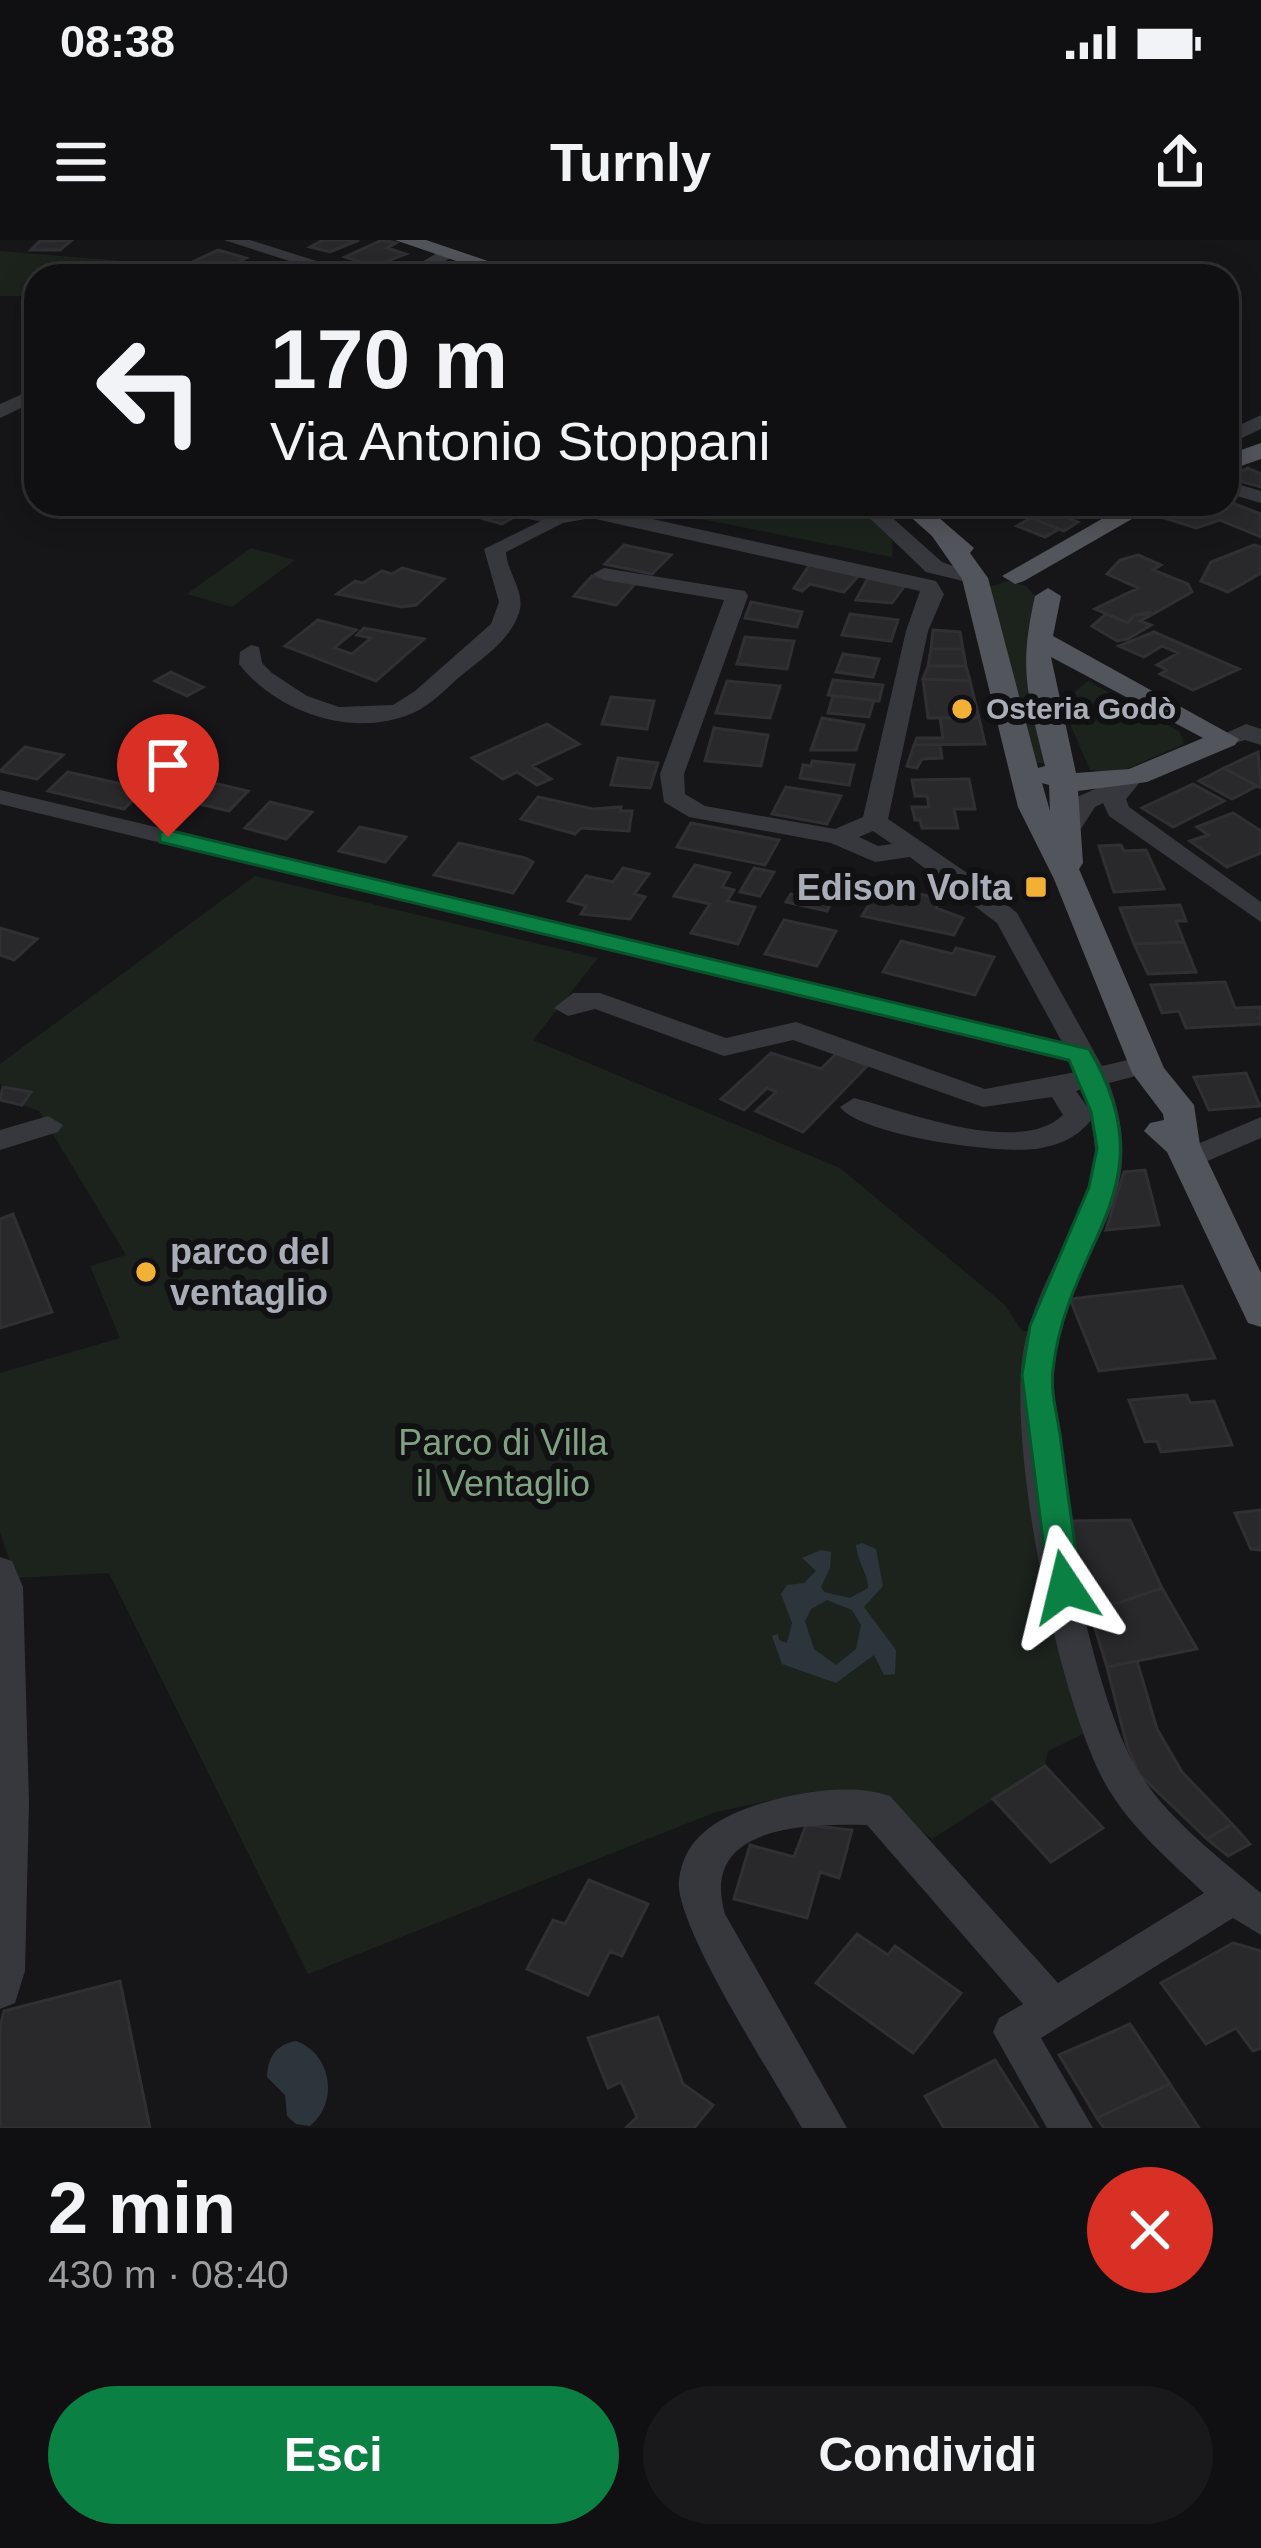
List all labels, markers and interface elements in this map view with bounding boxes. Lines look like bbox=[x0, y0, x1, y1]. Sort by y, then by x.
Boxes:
text: 08:38 bbox=[60, 16, 175, 67]
icon: menu bbox=[48, 129, 114, 195]
icon: share bbox=[1147, 129, 1213, 195]
text: Turnly bbox=[550, 132, 711, 192]
icon: left bbox=[72, 312, 228, 468]
text: 170 m bbox=[270, 312, 508, 406]
text: Via Antonio Stoppani bbox=[270, 411, 770, 471]
place label: Osteria Godò bbox=[986, 692, 1176, 725]
marker: Osteria Godò bbox=[949, 696, 975, 722]
pin bbox=[117, 714, 219, 837]
icon: arrive bbox=[135, 732, 201, 798]
place label: Edison Volta bbox=[797, 867, 1013, 908]
marker: Edison Volta bbox=[1023, 874, 1049, 900]
place label: parco del ventaglio bbox=[170, 1231, 330, 1313]
marker: parco del ventaglio bbox=[133, 1259, 159, 1285]
park label: Parco di Villa il Ventaglio bbox=[398, 1422, 609, 1504]
position arrow bbox=[1002, 1524, 1128, 1650]
button: close bbox=[1087, 2167, 1213, 2293]
text: 2 min bbox=[48, 2168, 236, 2248]
text: 430 m · 08:40 bbox=[48, 2253, 289, 2296]
button: Esci bbox=[48, 2386, 619, 2524]
button: Condividi bbox=[643, 2386, 1213, 2524]

